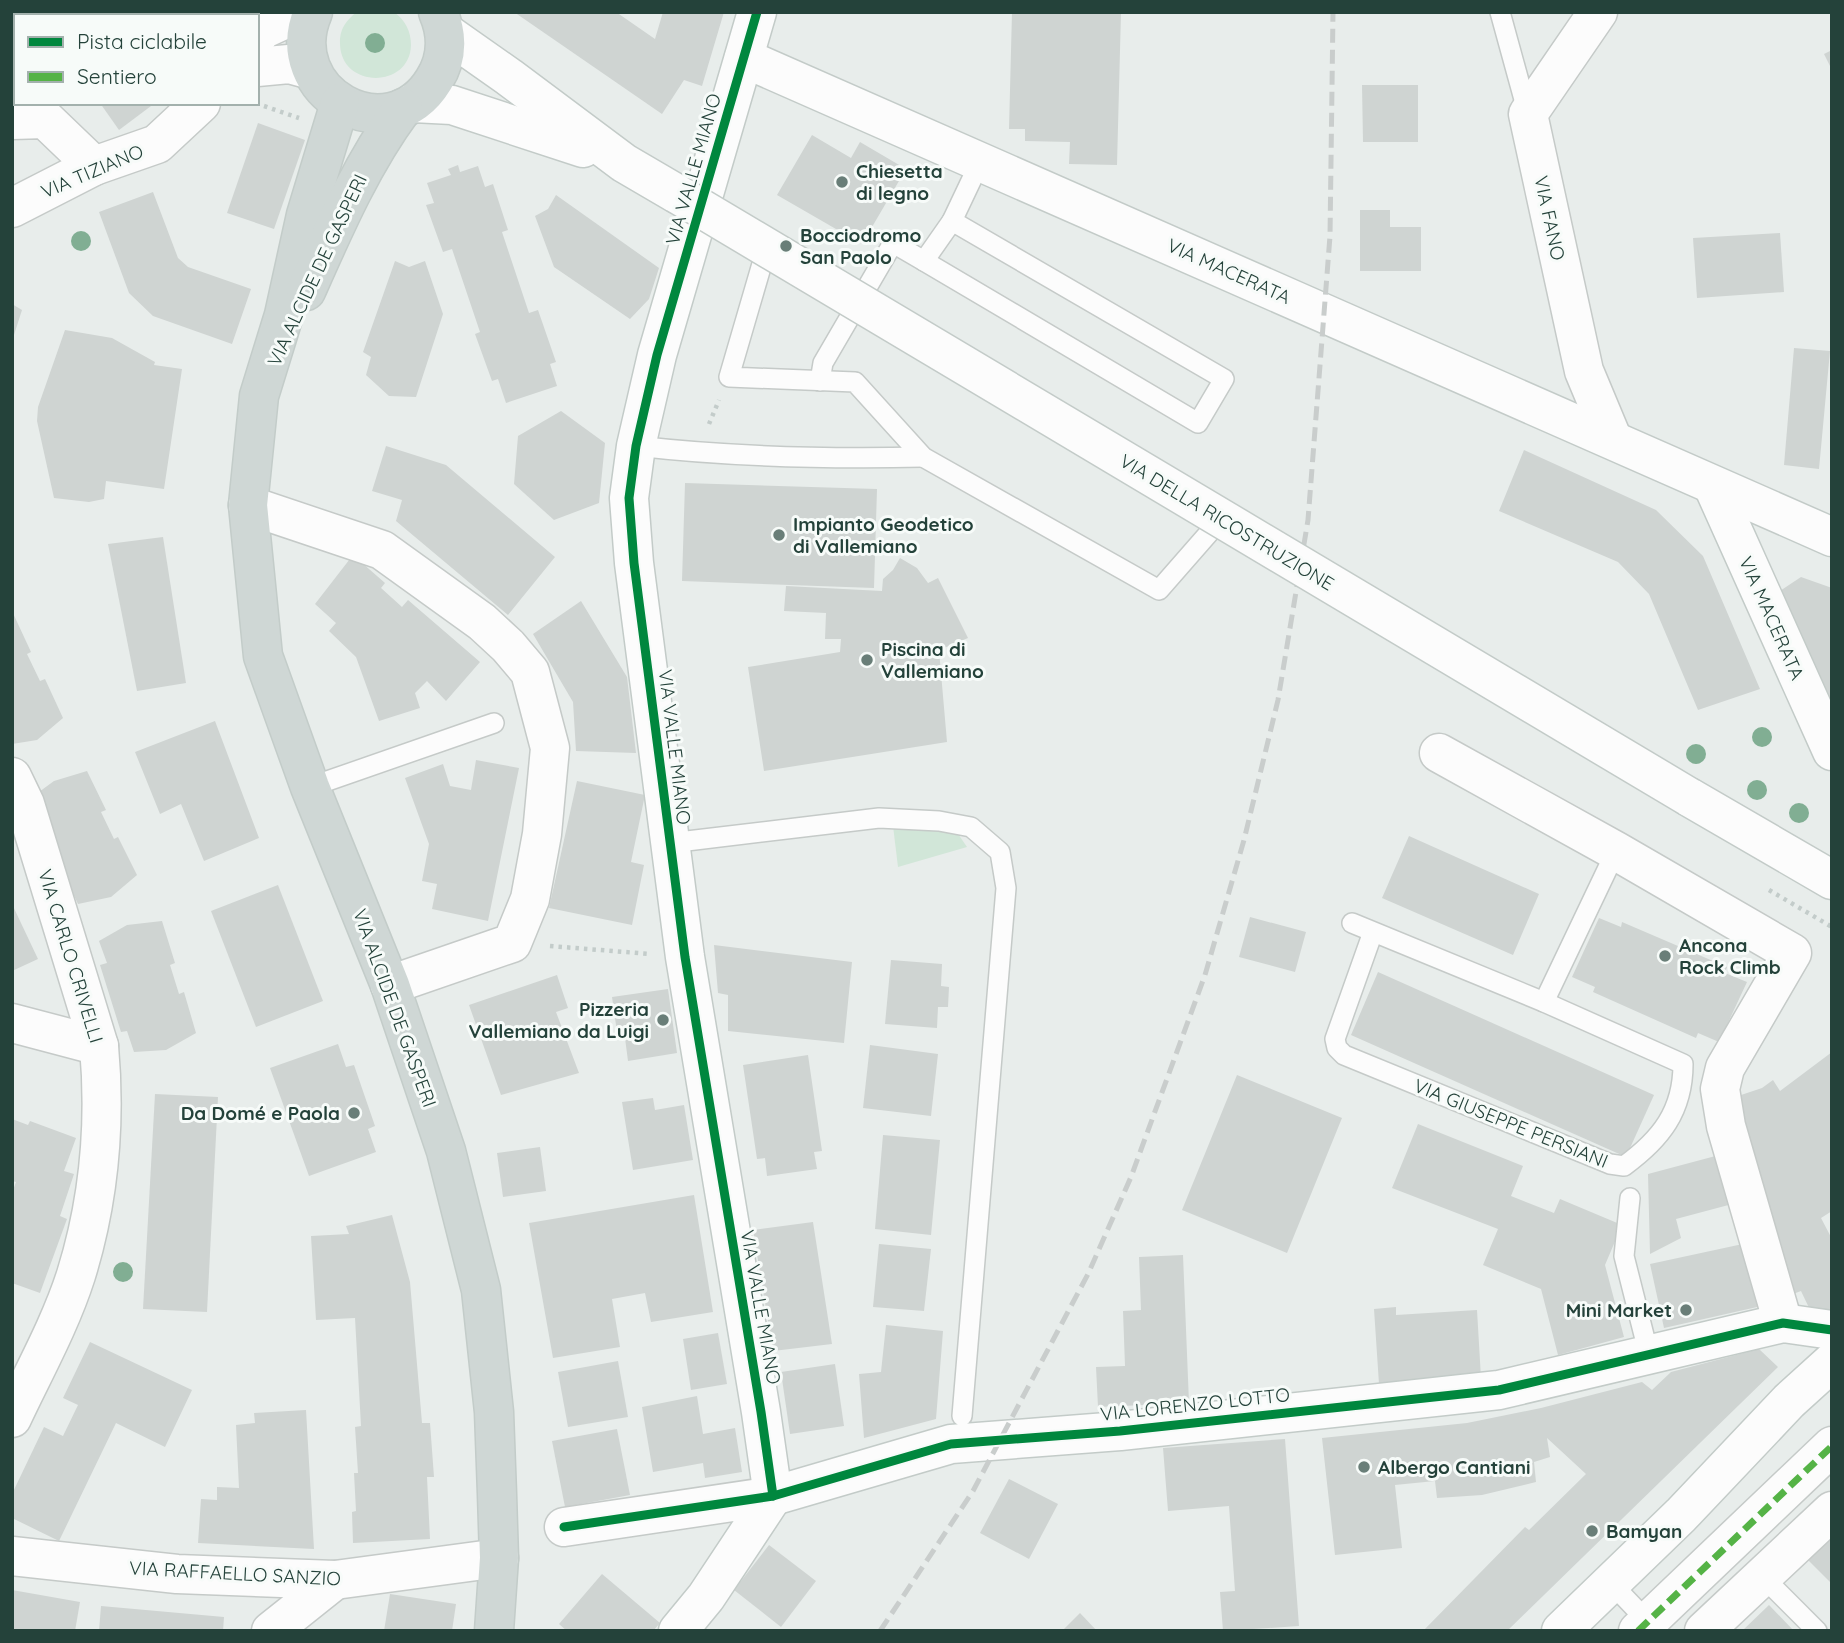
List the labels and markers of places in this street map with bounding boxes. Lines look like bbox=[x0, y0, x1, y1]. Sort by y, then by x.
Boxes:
place label: Chiesetta di legno bbox=[856, 159, 943, 205]
marker: Chiesetta di legno bbox=[834, 174, 850, 190]
place label: Bocciodromo San Paolo bbox=[800, 223, 922, 269]
marker: Bocciodromo San Paolo bbox=[778, 238, 794, 254]
place label: Impianto Geodetico di Vallemiano bbox=[793, 512, 974, 558]
marker: Impianto Geodetico di Vallemiano bbox=[771, 527, 787, 543]
place label: Piscina di Vallemiano bbox=[881, 637, 984, 683]
marker: Piscina di Vallemiano bbox=[859, 652, 875, 668]
place label: Ancona Rock Climb bbox=[1679, 933, 1781, 979]
marker: Ancona Rock Climb bbox=[1657, 948, 1673, 964]
place label: Pizzeria Vallemiano da Luigi bbox=[469, 997, 649, 1043]
marker: Pizzeria Vallemiano da Luigi bbox=[655, 1012, 671, 1028]
place label: Da Domé e Paola bbox=[181, 1101, 340, 1125]
marker: Da Domé e Paola bbox=[346, 1105, 362, 1121]
place label: Mini Market bbox=[1566, 1298, 1672, 1322]
marker: Mini Market bbox=[1678, 1302, 1694, 1318]
place label: Albergo Cantiani bbox=[1378, 1455, 1530, 1479]
marker: Albergo Cantiani bbox=[1356, 1459, 1372, 1475]
place label: Bamyan bbox=[1606, 1519, 1682, 1543]
marker: Bamyan bbox=[1584, 1523, 1600, 1539]

